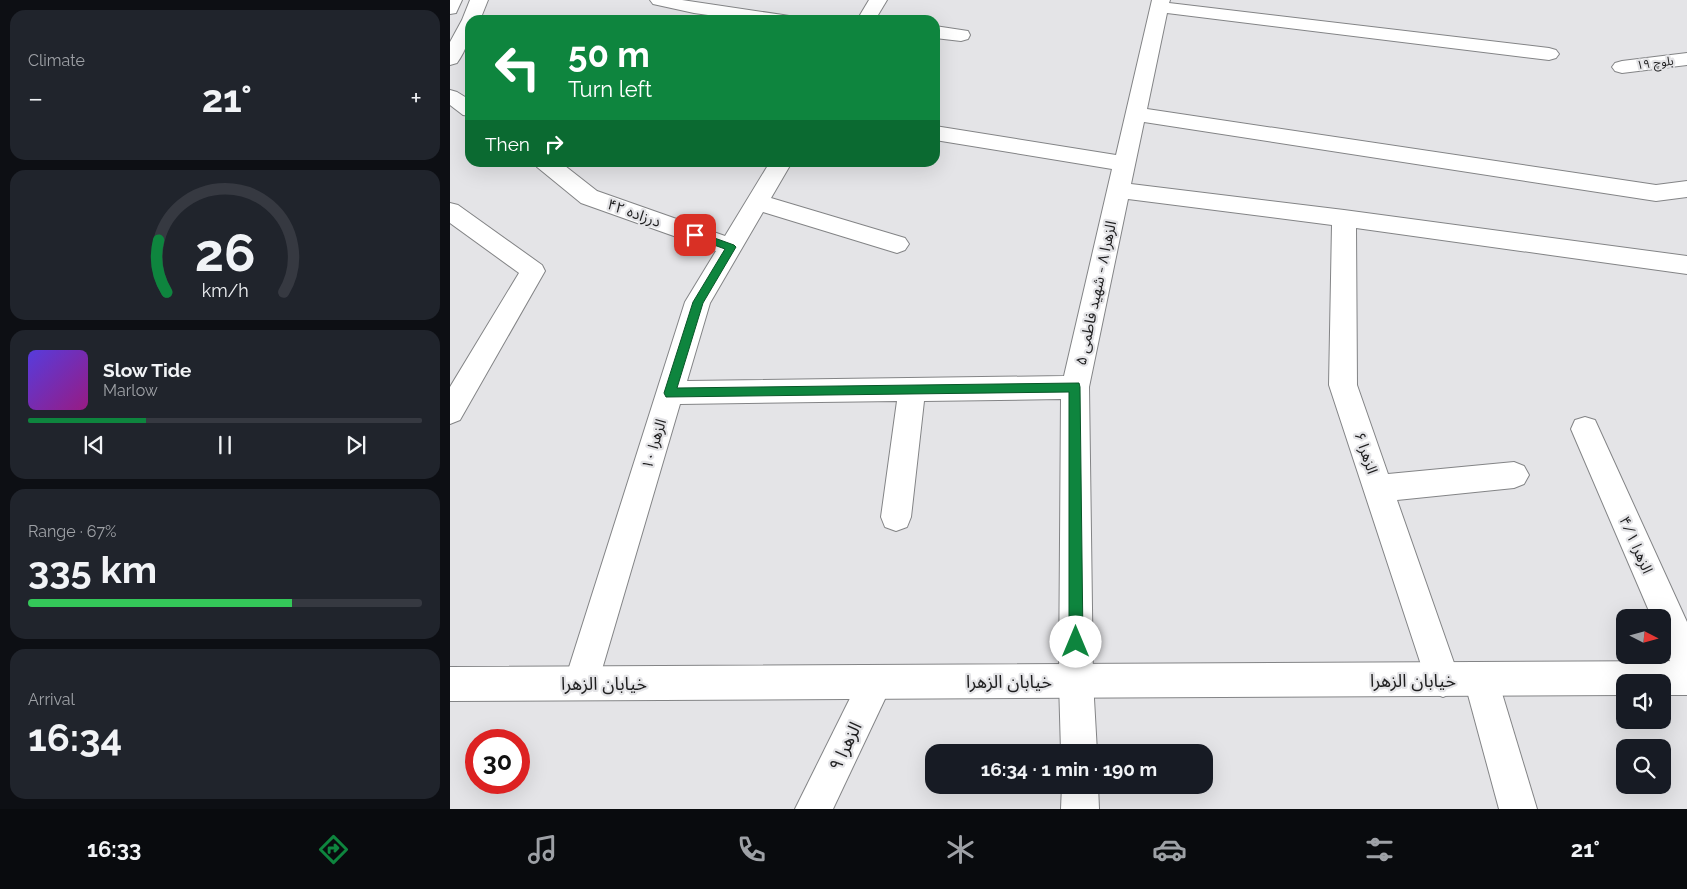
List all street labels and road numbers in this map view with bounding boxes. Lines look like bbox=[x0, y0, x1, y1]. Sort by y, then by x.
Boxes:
street label: بلوچ ۱۹ bbox=[1636, 54, 1675, 74]
street label: درزاده ۴۲ bbox=[605, 195, 663, 231]
street label: الزهرا ۸ - شهید فاطمی ۵ bbox=[1072, 219, 1120, 367]
street label: الزهرا ۱۰ bbox=[638, 417, 670, 471]
street label: الزهرا ۶ bbox=[1350, 430, 1382, 476]
street label: الزهرا ۴/۱ bbox=[1615, 514, 1657, 576]
street label: خیابان الزهرا bbox=[1370, 670, 1456, 692]
street label: خیابان الزهرا bbox=[966, 671, 1052, 693]
street label: خیابان الزهرا bbox=[561, 673, 647, 695]
street label: الزهرا ۹ bbox=[824, 718, 867, 774]

